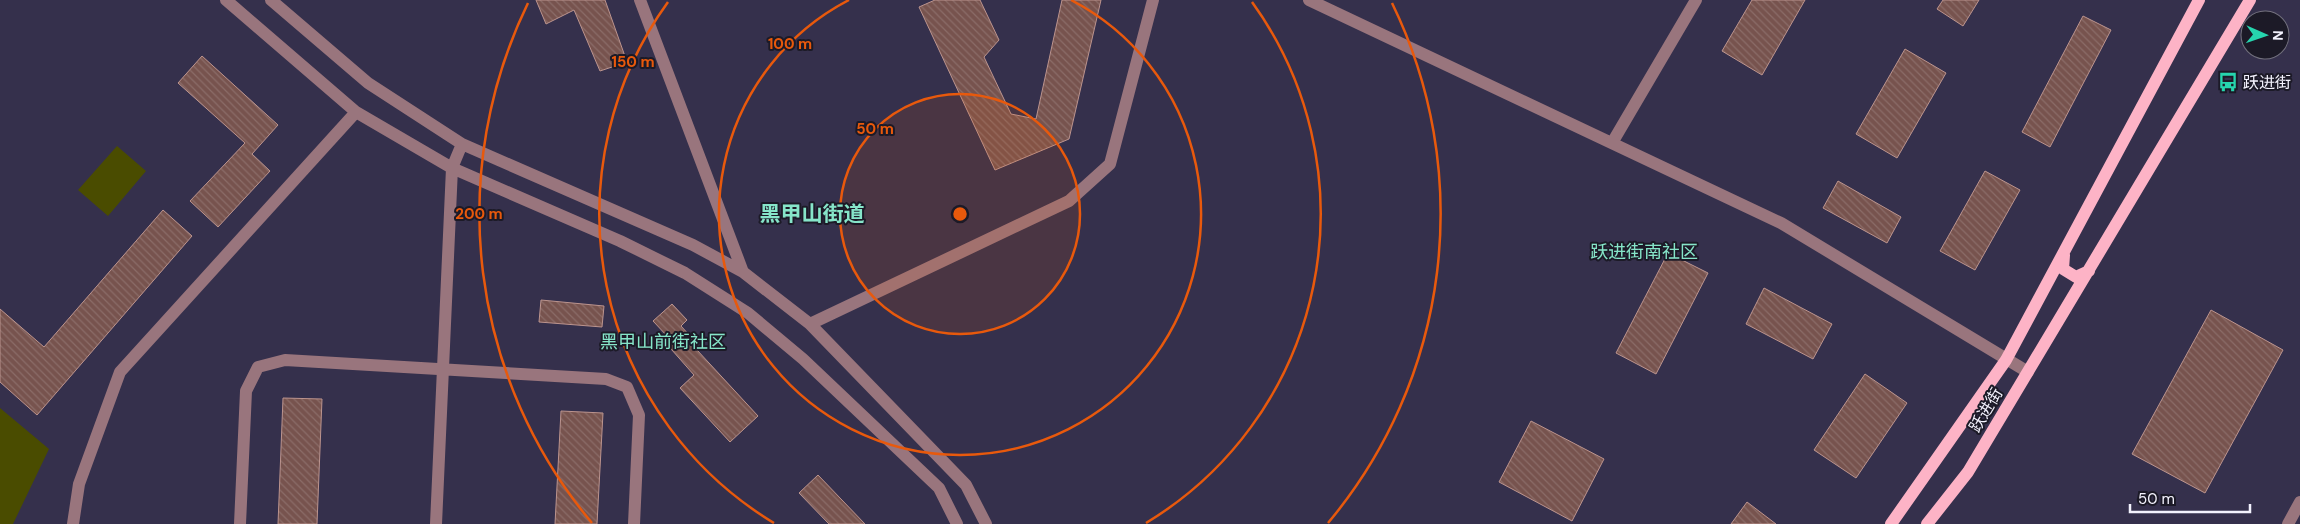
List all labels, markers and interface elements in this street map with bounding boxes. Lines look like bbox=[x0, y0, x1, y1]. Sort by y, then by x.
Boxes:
north arrow bbox=[2240, 10, 2290, 60]
text: N bbox=[2269, 30, 2287, 41]
text: 100 m bbox=[768, 34, 812, 54]
text: 150 m bbox=[612, 52, 655, 72]
bus stop icon: 跃进街 bbox=[2217, 71, 2239, 93]
place label: 跃进街 bbox=[2243, 72, 2291, 93]
text: 50 m bbox=[856, 119, 894, 139]
district label: 黑甲山街道 bbox=[760, 200, 865, 228]
text: 200 m bbox=[455, 204, 503, 224]
centre of rings bbox=[951, 205, 969, 223]
district label: 跃进街南社区 bbox=[1590, 240, 1698, 264]
district label: 黑甲山前街社区 bbox=[600, 330, 726, 354]
street label: 跃进街 bbox=[1965, 384, 2007, 436]
scale bar bbox=[2130, 482, 2250, 514]
text: 50 m bbox=[2138, 489, 2175, 509]

